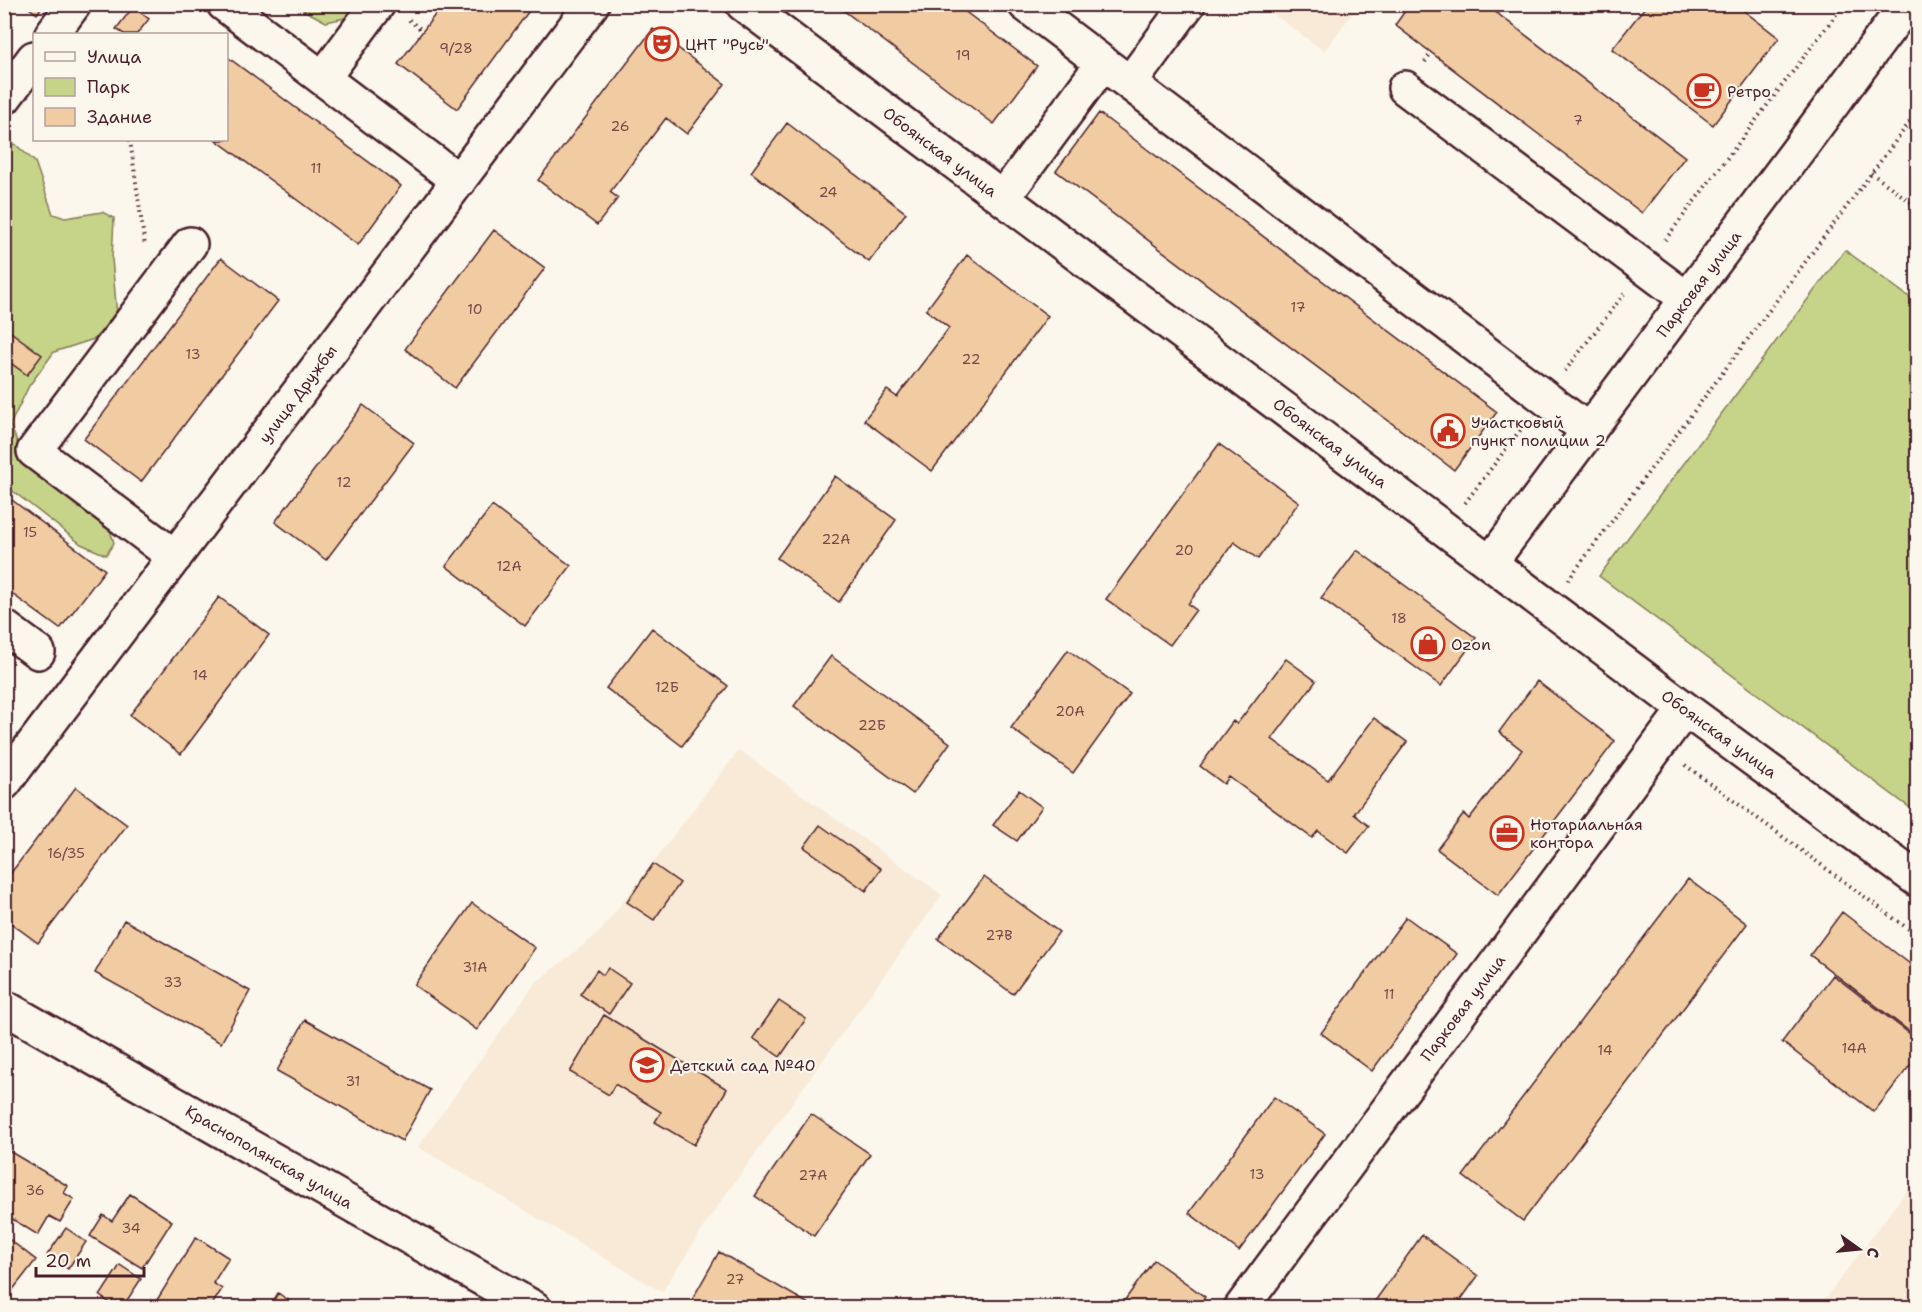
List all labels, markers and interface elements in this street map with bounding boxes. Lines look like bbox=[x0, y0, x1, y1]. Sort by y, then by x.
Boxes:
theatre icon: ЦНТ "Русь" bbox=[644, 26, 680, 62]
legend bbox=[33, 33, 228, 141]
place label: ЦНТ "Русь" bbox=[685, 34, 769, 55]
house number: 9/28 bbox=[439, 39, 473, 57]
text: Улица bbox=[87, 45, 141, 69]
house number: 19 bbox=[955, 46, 971, 64]
cafe icon: Ретро bbox=[1686, 73, 1722, 109]
text: Парк bbox=[87, 75, 130, 99]
place label: Ретро bbox=[1727, 81, 1771, 102]
street label: Обоянская улица bbox=[879, 102, 1001, 202]
text: Здание bbox=[87, 105, 152, 129]
house number: 7 bbox=[1573, 111, 1583, 129]
house number: 26 bbox=[611, 117, 630, 135]
house number: 11 bbox=[310, 159, 322, 177]
house number: 24 bbox=[819, 183, 838, 201]
street label: Парковая улица bbox=[1652, 226, 1746, 342]
house number: 17 bbox=[1291, 298, 1305, 316]
house number: 10 bbox=[467, 300, 483, 318]
street label: улица Дружбы bbox=[254, 341, 342, 447]
house number: 13 bbox=[186, 345, 200, 363]
house number: 22 bbox=[962, 350, 980, 368]
street label: Обоянская улица bbox=[1269, 393, 1391, 493]
place label: Участковый пункт полиции 2 bbox=[1471, 412, 1606, 451]
public building icon: Участковый пункт полиции 2 bbox=[1430, 413, 1466, 449]
house number: 12 bbox=[337, 473, 351, 491]
house number: 15 bbox=[23, 523, 37, 541]
house number: 22А bbox=[821, 530, 851, 548]
house number: 20 bbox=[1174, 541, 1194, 559]
house number: 12А bbox=[496, 557, 522, 575]
house number: 18 bbox=[1391, 609, 1407, 627]
shop icon: Ozon bbox=[1410, 626, 1446, 662]
place label: Ozon bbox=[1451, 634, 1491, 655]
house number: 14 bbox=[192, 666, 208, 684]
house number: 12Б bbox=[655, 678, 679, 696]
street label: Обоянская улица bbox=[1657, 685, 1781, 783]
house number: 20А bbox=[1055, 702, 1085, 720]
house number: 22Б bbox=[858, 716, 886, 734]
place label: Нотариальная контора bbox=[1530, 814, 1643, 853]
office icon: Нотариальная контора bbox=[1489, 815, 1525, 851]
house number: 16/35 bbox=[47, 844, 85, 862]
house number: 27В bbox=[986, 926, 1012, 944]
street label: Парковая улица bbox=[1416, 950, 1510, 1066]
house number: 31А bbox=[462, 958, 488, 976]
house number: 33 bbox=[164, 973, 182, 991]
house number: 11 bbox=[1383, 985, 1395, 1003]
house number: 14А bbox=[1841, 1039, 1867, 1057]
house number: 14 bbox=[1597, 1041, 1613, 1059]
school or university icon: Детский сад №40 bbox=[629, 1047, 665, 1083]
place label: Детский сад №40 bbox=[670, 1055, 816, 1076]
house number: 31 bbox=[346, 1072, 360, 1090]
street label: Краснополянская улица bbox=[182, 1100, 356, 1214]
house number: 13 bbox=[1250, 1165, 1264, 1183]
house number: 27А bbox=[799, 1166, 827, 1184]
house number: 36 bbox=[25, 1181, 45, 1199]
house number: 34 bbox=[121, 1219, 141, 1237]
north arrow bbox=[1829, 1219, 1889, 1279]
scale bar bbox=[36, 1240, 144, 1278]
text: С bbox=[1862, 1245, 1884, 1260]
text: 20 m bbox=[45, 1249, 91, 1273]
house number: 27 bbox=[726, 1270, 744, 1288]

